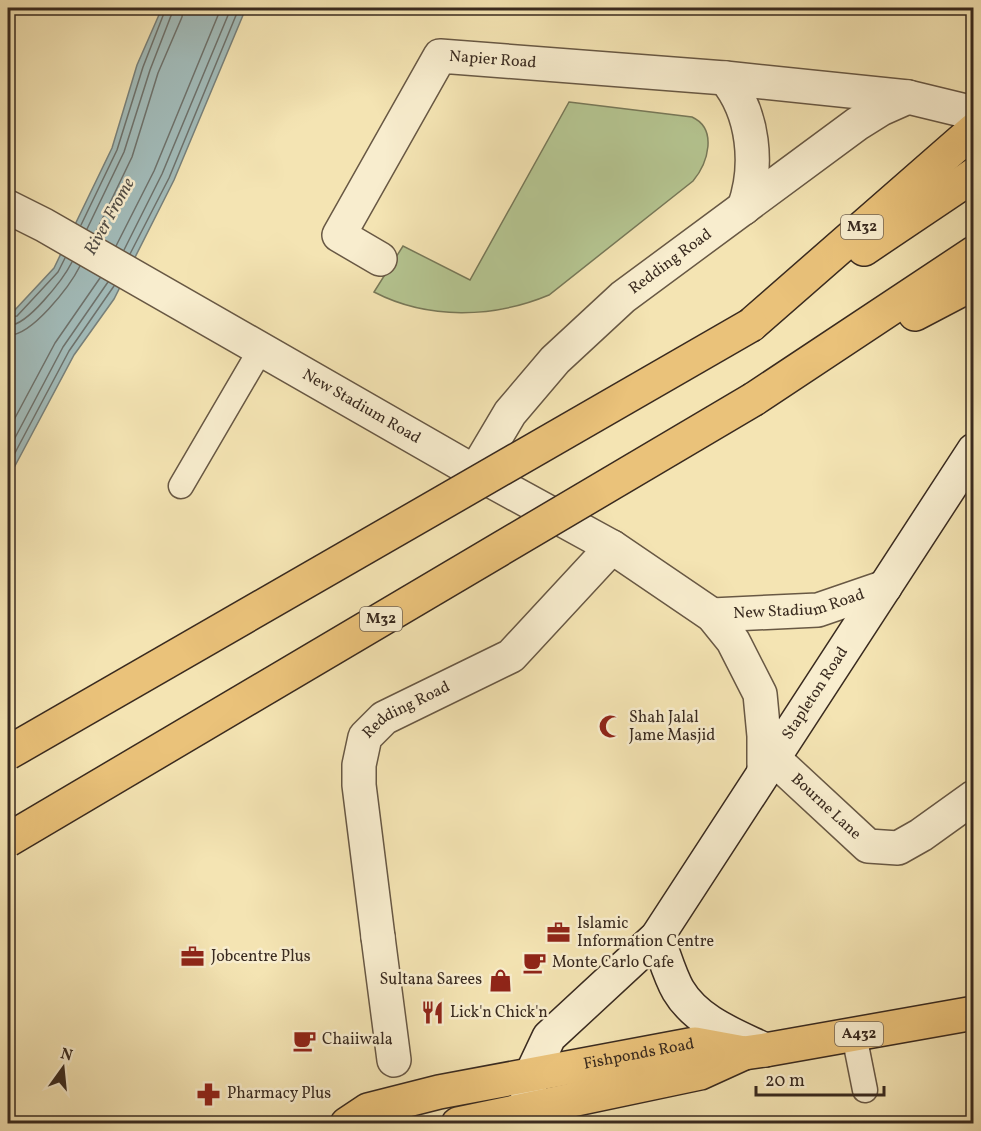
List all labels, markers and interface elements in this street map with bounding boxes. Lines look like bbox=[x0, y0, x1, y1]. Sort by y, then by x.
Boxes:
street label: Napier Road bbox=[448, 46, 537, 74]
water label: River Frome bbox=[79, 174, 142, 260]
road number: M32 bbox=[841, 215, 883, 239]
street label: Redding Road bbox=[625, 224, 717, 300]
street label: New Stadium Road bbox=[298, 364, 425, 450]
street label: New Stadium Road bbox=[733, 584, 867, 625]
road number: M32 bbox=[360, 607, 402, 631]
street label: Stapleton Road bbox=[777, 643, 854, 744]
street label: Redding Road bbox=[358, 676, 454, 744]
place label: Shah Jalal Jame Masjid bbox=[629, 707, 715, 747]
mosque icon: Shah Jalal Jame Masjid bbox=[598, 714, 624, 740]
street label: Bourne Lane bbox=[786, 769, 866, 845]
place label: Islamic Information Centre bbox=[577, 913, 714, 953]
office icon: Islamic Information Centre bbox=[546, 920, 572, 946]
office icon: Jobcentre Plus bbox=[180, 944, 206, 970]
place label: Jobcentre Plus bbox=[211, 946, 311, 968]
cafe icon: Monte Carlo Cafe bbox=[521, 950, 547, 976]
place label: Monte Carlo Cafe bbox=[552, 952, 674, 974]
shop icon: Sultana Sarees bbox=[487, 967, 513, 993]
place label: Sultana Sarees bbox=[380, 969, 482, 991]
restaurant icon: Lick'n Chick'n bbox=[419, 1000, 445, 1026]
place label: Lick'n Chick'n bbox=[450, 1002, 548, 1024]
road number: A432 bbox=[835, 1022, 883, 1046]
cafe icon: Chaiiwala bbox=[291, 1027, 317, 1053]
place label: Chaiiwala bbox=[322, 1029, 393, 1051]
street label: Fishponds Road bbox=[582, 1033, 696, 1076]
north arrow bbox=[33, 1038, 93, 1098]
text: N bbox=[58, 1043, 75, 1068]
scale bar bbox=[756, 1059, 884, 1097]
text: 20 m bbox=[765, 1069, 805, 1094]
pharmacy icon: Pharmacy Plus bbox=[196, 1081, 222, 1107]
place label: Pharmacy Plus bbox=[227, 1083, 331, 1105]

